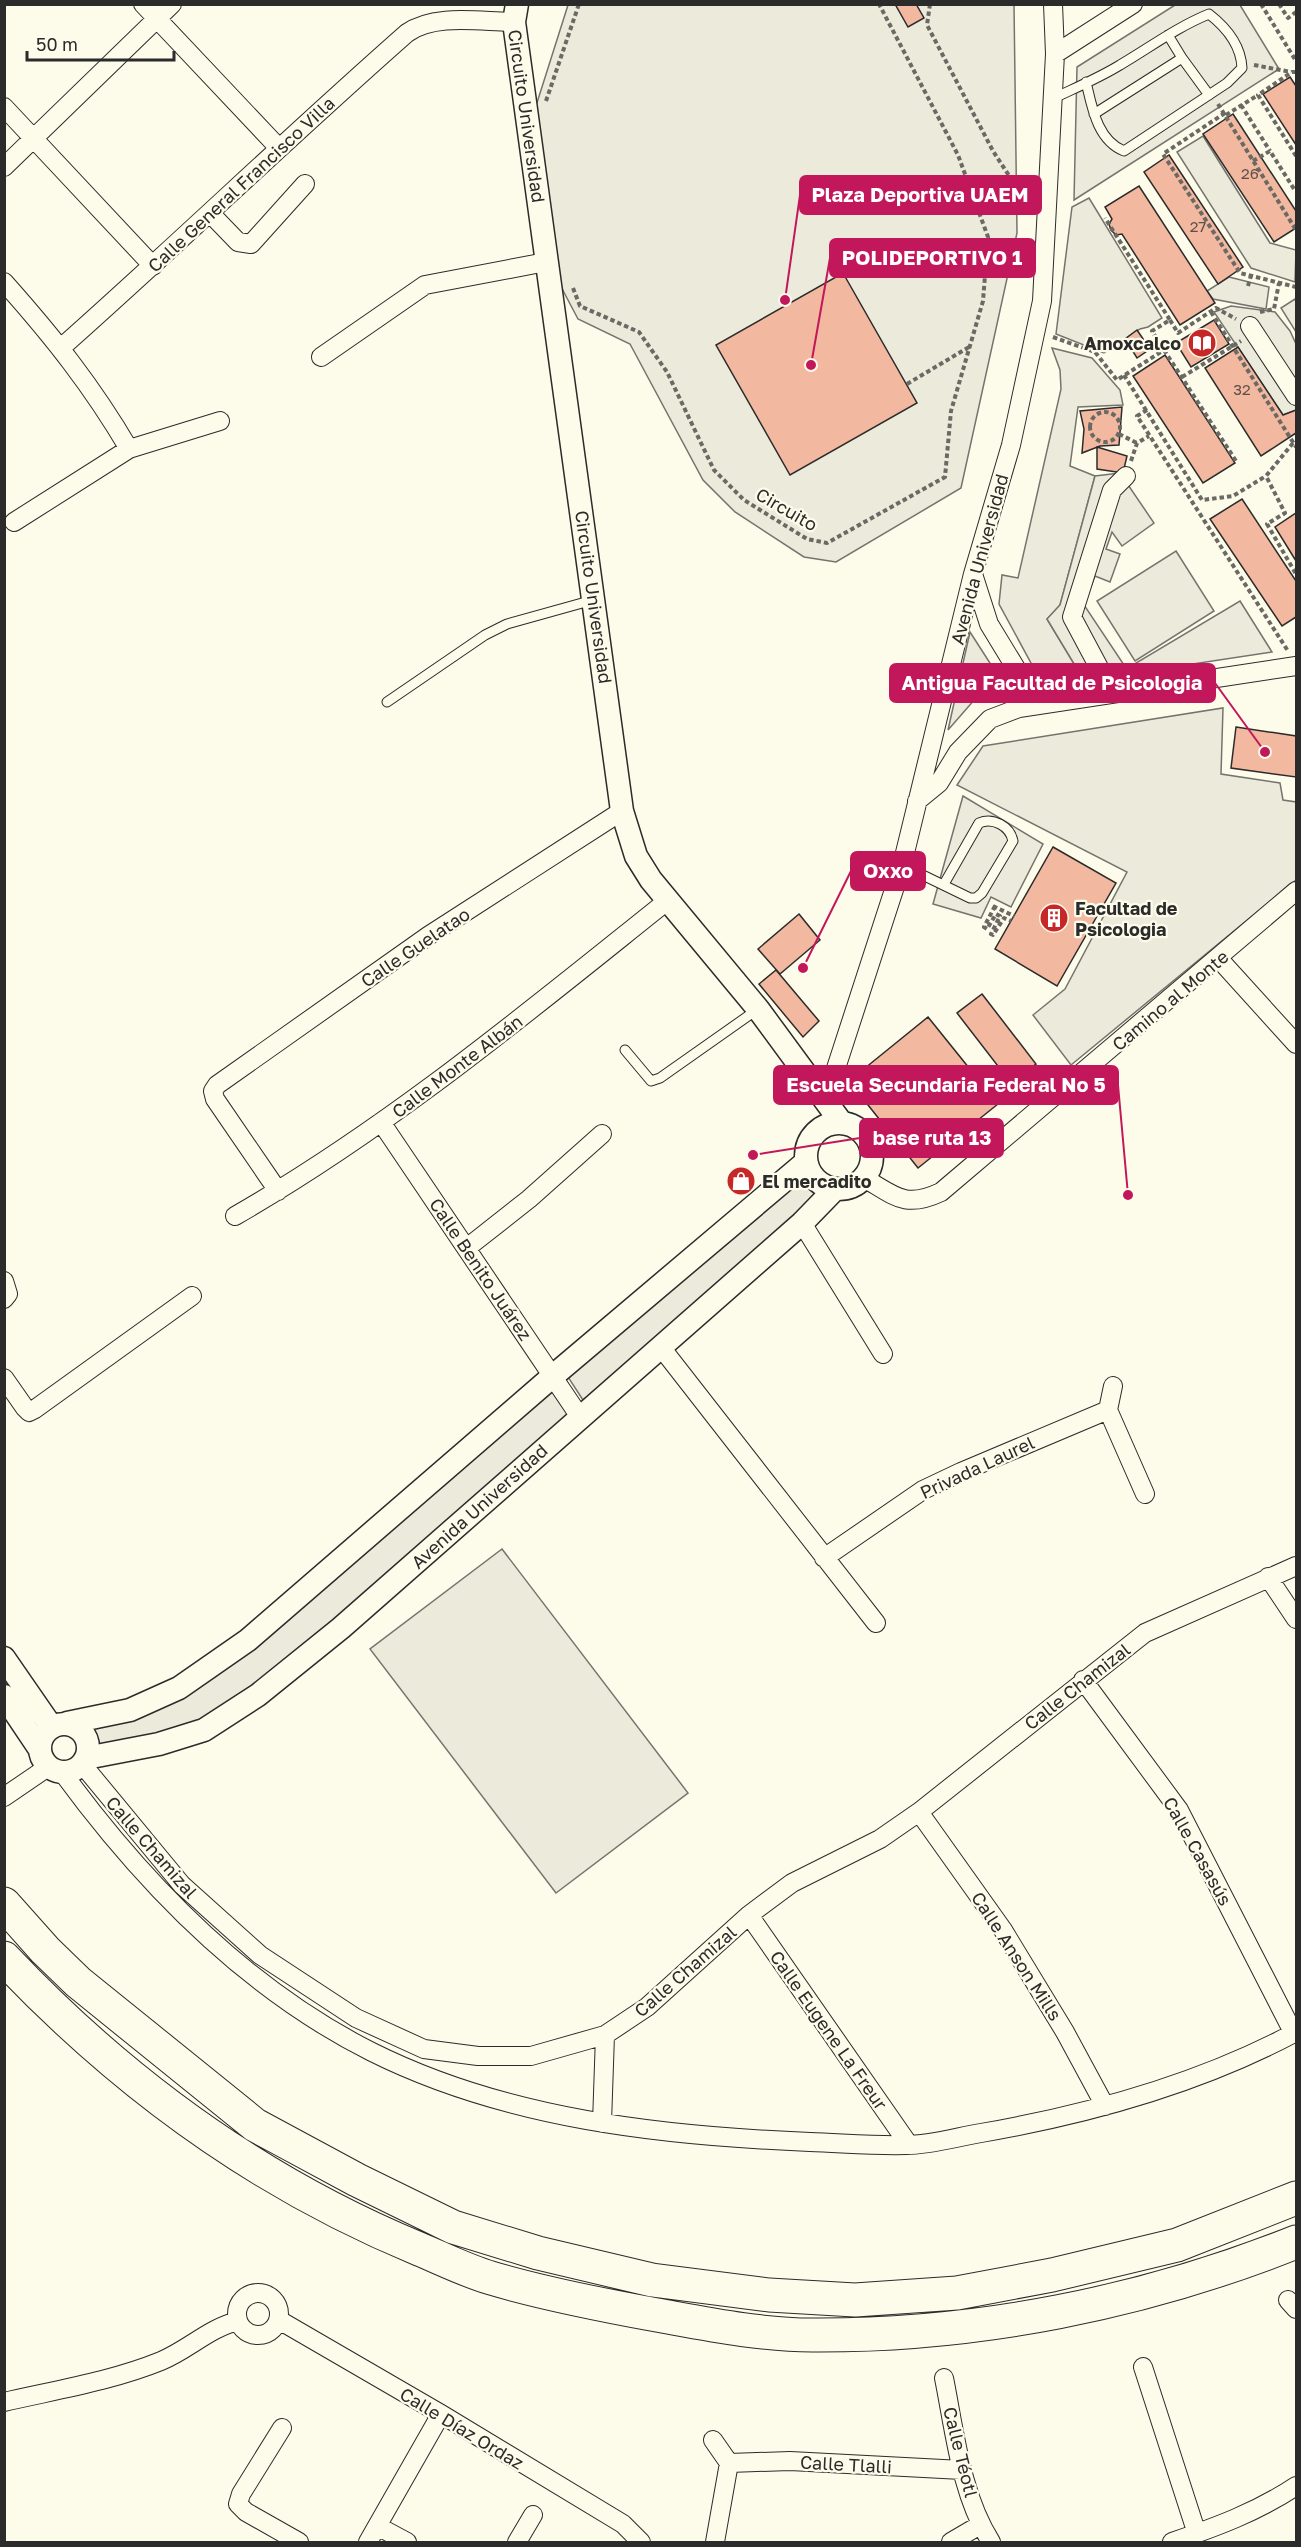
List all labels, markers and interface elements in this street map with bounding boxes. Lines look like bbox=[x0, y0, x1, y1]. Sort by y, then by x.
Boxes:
scale bar bbox=[27, 24, 174, 62]
street label: Circuito Universidad bbox=[504, 28, 550, 204]
text: 50 m bbox=[36, 33, 78, 55]
street label: Calle General Francisco Villa bbox=[143, 92, 339, 276]
house number: 26 bbox=[1241, 164, 1259, 182]
callout: Plaza Deportiva UAEM bbox=[800, 176, 1041, 214]
text: Plaza Deportiva UAEM bbox=[811, 182, 1029, 206]
house number: 27 bbox=[1190, 217, 1206, 235]
callout: POLIDEPORTIVO 1 bbox=[830, 239, 1035, 277]
text: POLIDEPORTIVO 1 bbox=[842, 245, 1022, 269]
library icon: Amoxcalco bbox=[1186, 327, 1218, 359]
place label: Amoxcalco bbox=[1084, 332, 1181, 354]
house number: 32 bbox=[1233, 380, 1251, 398]
street label: Avenida Universidad bbox=[946, 471, 1012, 647]
street label: Circuito bbox=[752, 483, 822, 535]
street label: Circuito Universidad bbox=[571, 509, 617, 685]
callout: Antigua Facultad de Psicologia bbox=[890, 664, 1215, 702]
text: Antigua Facultad de Psicologia bbox=[902, 670, 1202, 694]
callout: Oxxo bbox=[851, 852, 925, 890]
text: Oxxo bbox=[863, 858, 913, 882]
place label: Facultad de Psicologia bbox=[1075, 897, 1178, 940]
street label: Calle Guelatao bbox=[356, 902, 474, 992]
building icon: Facultad de Psicologia bbox=[1038, 902, 1070, 934]
street label: Camino al Monte bbox=[1107, 945, 1233, 1055]
street label: Calle Monte Albán bbox=[387, 1010, 527, 1122]
callout: Escuela Secundaria Federal No 5 bbox=[774, 1066, 1118, 1104]
text: Escuela Secundaria Federal No 5 bbox=[786, 1072, 1106, 1096]
callout: base ruta 13 bbox=[860, 1119, 1003, 1157]
text: base ruta 13 bbox=[873, 1125, 991, 1149]
shop icon: El mercadito bbox=[725, 1165, 757, 1197]
place label: El mercadito bbox=[762, 1170, 872, 1192]
street label: Calle Benito Juárez bbox=[425, 1194, 537, 1344]
street label: Privada Laurel bbox=[916, 1431, 1038, 1503]
street label: Avenida Universidad bbox=[406, 1439, 552, 1573]
street label: Calle Chamizal bbox=[1020, 1638, 1134, 1734]
street label: Calle Chamizal bbox=[102, 1791, 202, 1903]
street label: Calle Casasús bbox=[1159, 1793, 1237, 1909]
street label: Calle Anson Mills bbox=[967, 1887, 1067, 2025]
street label: Calle Chamizal bbox=[629, 1921, 741, 2021]
street label: Calle Eugene La Freur bbox=[766, 1946, 892, 2114]
street label: Calle Díaz Ordaz bbox=[396, 2382, 528, 2474]
street label: Calle Téotl bbox=[939, 2404, 983, 2500]
street label: Calle Tlalli bbox=[799, 2451, 893, 2477]

